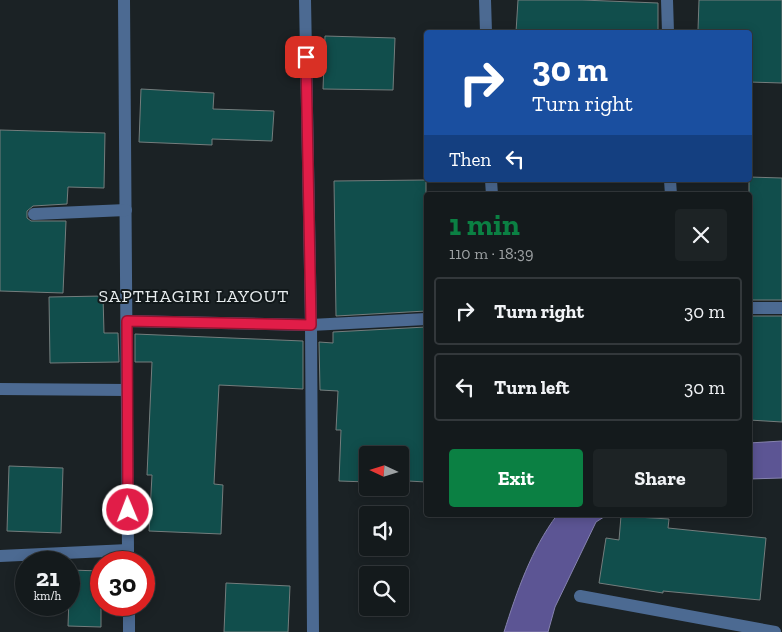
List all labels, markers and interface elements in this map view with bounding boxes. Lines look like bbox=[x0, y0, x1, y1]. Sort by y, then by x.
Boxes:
pin bbox=[285, 36, 327, 78]
icon: arrive bbox=[292, 43, 320, 71]
text: 30 m bbox=[532, 48, 608, 90]
icon: right bbox=[449, 50, 514, 115]
text: Turn right bbox=[532, 90, 633, 117]
icon: left bbox=[501, 145, 529, 173]
text: Then bbox=[449, 148, 491, 171]
text: 1 min bbox=[449, 207, 520, 243]
button: close bbox=[675, 209, 727, 261]
text: 110 m · 18:39 bbox=[449, 244, 533, 263]
district label: SAPTHAGIRI LAYOUT bbox=[98, 285, 290, 307]
icon: right bbox=[451, 297, 479, 325]
text: Turn right bbox=[494, 300, 584, 323]
text: 30 m bbox=[684, 300, 725, 323]
icon: left bbox=[451, 373, 479, 401]
text: Turn left bbox=[494, 376, 569, 399]
text: 30 m bbox=[684, 376, 725, 399]
north arrow bbox=[359, 446, 409, 496]
map controls bbox=[359, 446, 409, 616]
button: Exit bbox=[449, 449, 583, 507]
button: Share bbox=[593, 449, 727, 507]
position arrow bbox=[101, 483, 153, 535]
button: sound bbox=[359, 506, 409, 556]
speed limit sign: 30 bbox=[90, 551, 155, 616]
text: 21 bbox=[36, 562, 59, 592]
button: search bbox=[359, 566, 409, 616]
text: km/h bbox=[34, 589, 61, 603]

